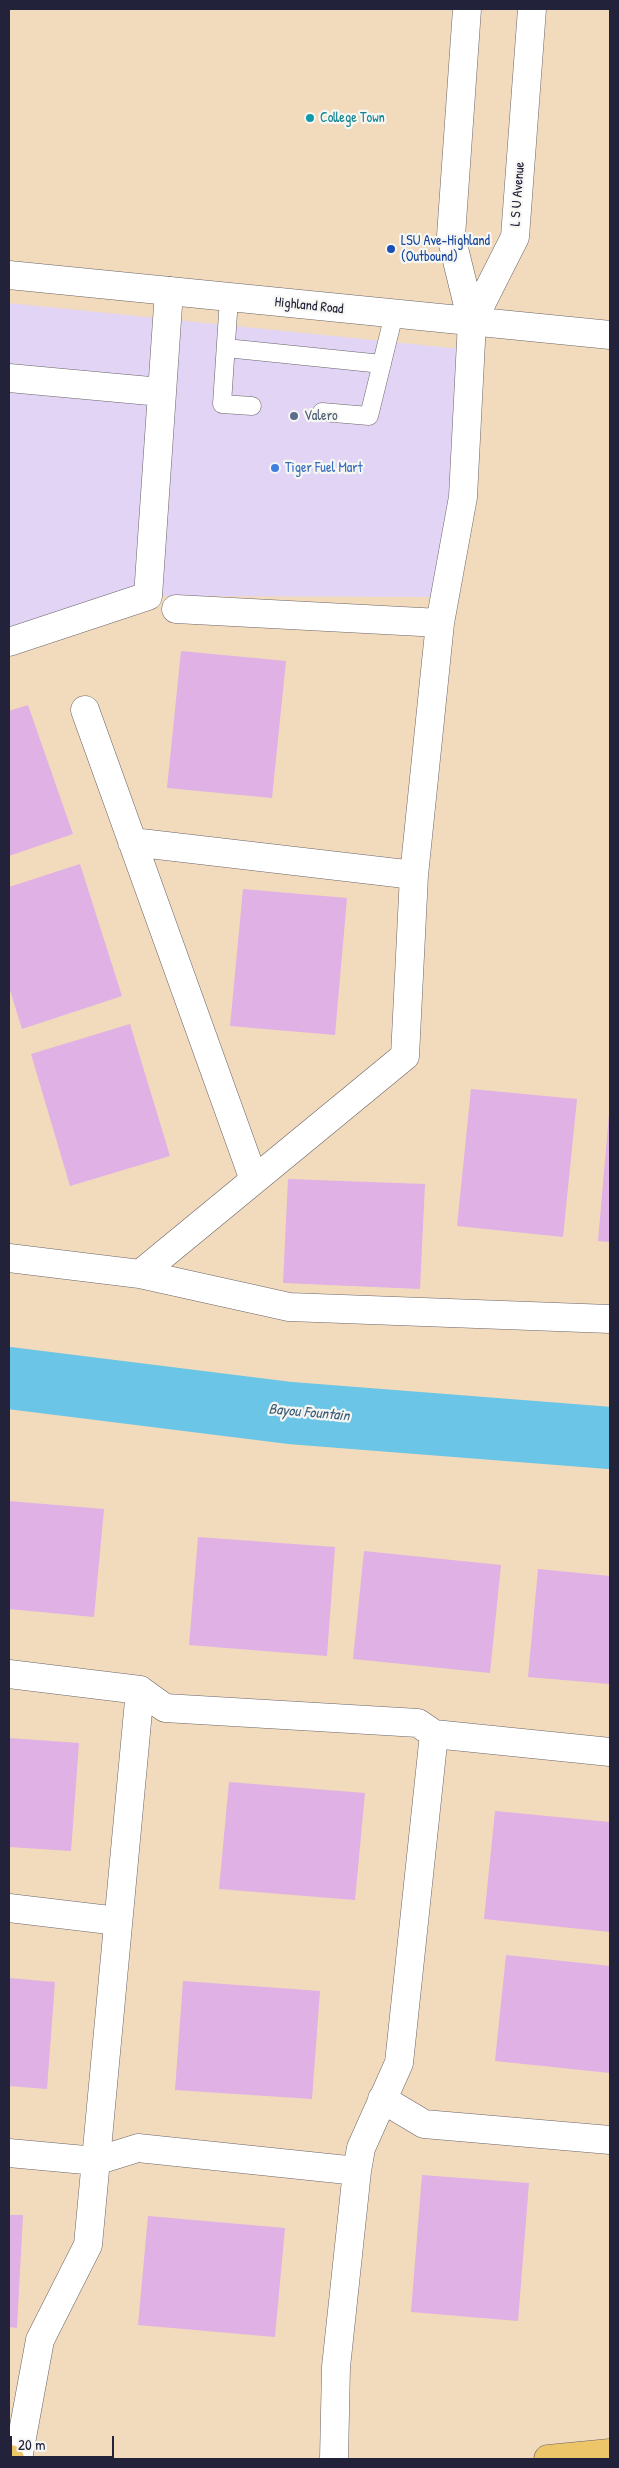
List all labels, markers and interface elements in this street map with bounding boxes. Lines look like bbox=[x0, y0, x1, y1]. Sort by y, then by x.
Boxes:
place label: College Town bbox=[320, 110, 385, 126]
marker: College Town bbox=[304, 112, 316, 124]
street label: L S U Avenue bbox=[507, 161, 529, 227]
place label: LSU Ave-Highland (Outbound) bbox=[401, 233, 490, 266]
marker: LSU Ave-Highland (Outbound) bbox=[385, 243, 397, 255]
street label: Highland Road bbox=[274, 294, 344, 318]
place label: Valero bbox=[304, 408, 338, 424]
marker: Valero bbox=[288, 410, 300, 422]
place label: Tiger Fuel Mart bbox=[285, 460, 362, 476]
marker: Tiger Fuel Mart bbox=[269, 462, 281, 474]
water label: Bayou Fountain bbox=[268, 1401, 350, 1425]
scale bar bbox=[12, 2426, 116, 2458]
text: 20 m bbox=[18, 2434, 45, 2455]

